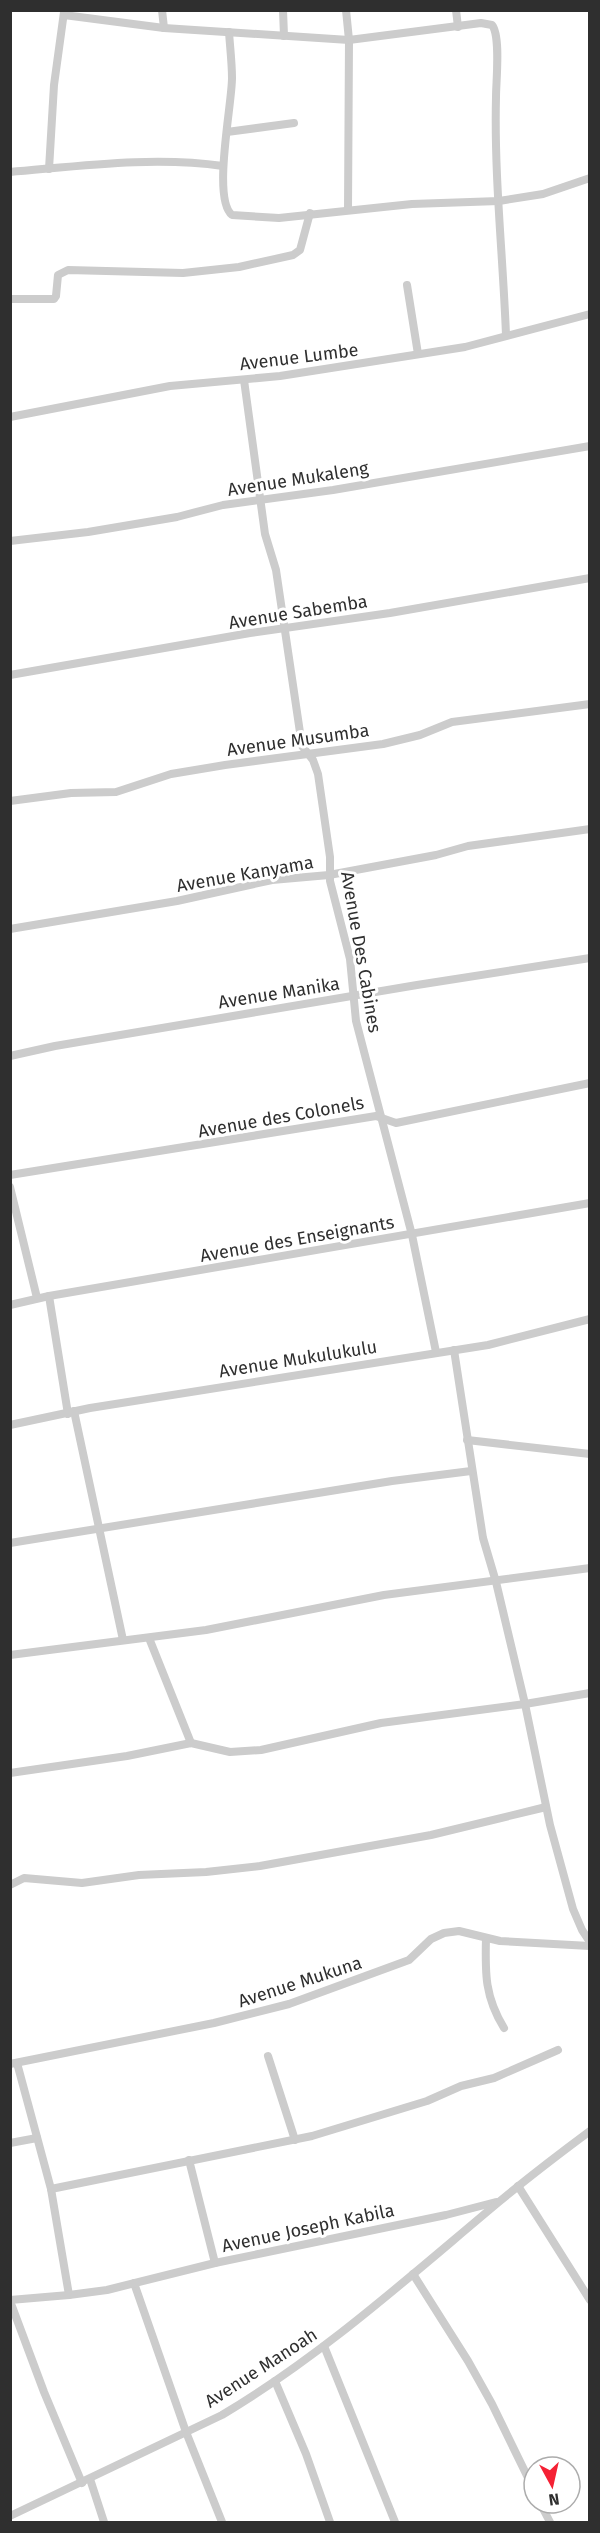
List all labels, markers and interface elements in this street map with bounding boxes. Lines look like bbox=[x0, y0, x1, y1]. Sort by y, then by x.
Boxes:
street label: Avenue Lumbe bbox=[238, 339, 360, 375]
street label: Avenue Mukaleng bbox=[226, 457, 371, 501]
street label: Avenue Sabemba bbox=[227, 590, 369, 634]
street label: Avenue Musumba bbox=[225, 719, 371, 761]
street label: Avenue Kanyama bbox=[175, 851, 315, 897]
street label: Avenue Des Cabines bbox=[336, 870, 386, 1034]
street label: Avenue Manika bbox=[217, 973, 341, 1013]
street label: Avenue des Colonels bbox=[196, 1092, 366, 1142]
street label: Avenue des Enseignants bbox=[198, 1211, 396, 1267]
street label: Avenue Mukulukulu bbox=[217, 1336, 379, 1382]
street label: Avenue Mukuna bbox=[235, 1952, 365, 2012]
street label: Avenue Joseph Kabila bbox=[220, 2199, 396, 2257]
street label: Avenue Manoah bbox=[201, 2324, 321, 2412]
north arrow bbox=[522, 2455, 582, 2515]
text: N bbox=[547, 2489, 561, 2510]

